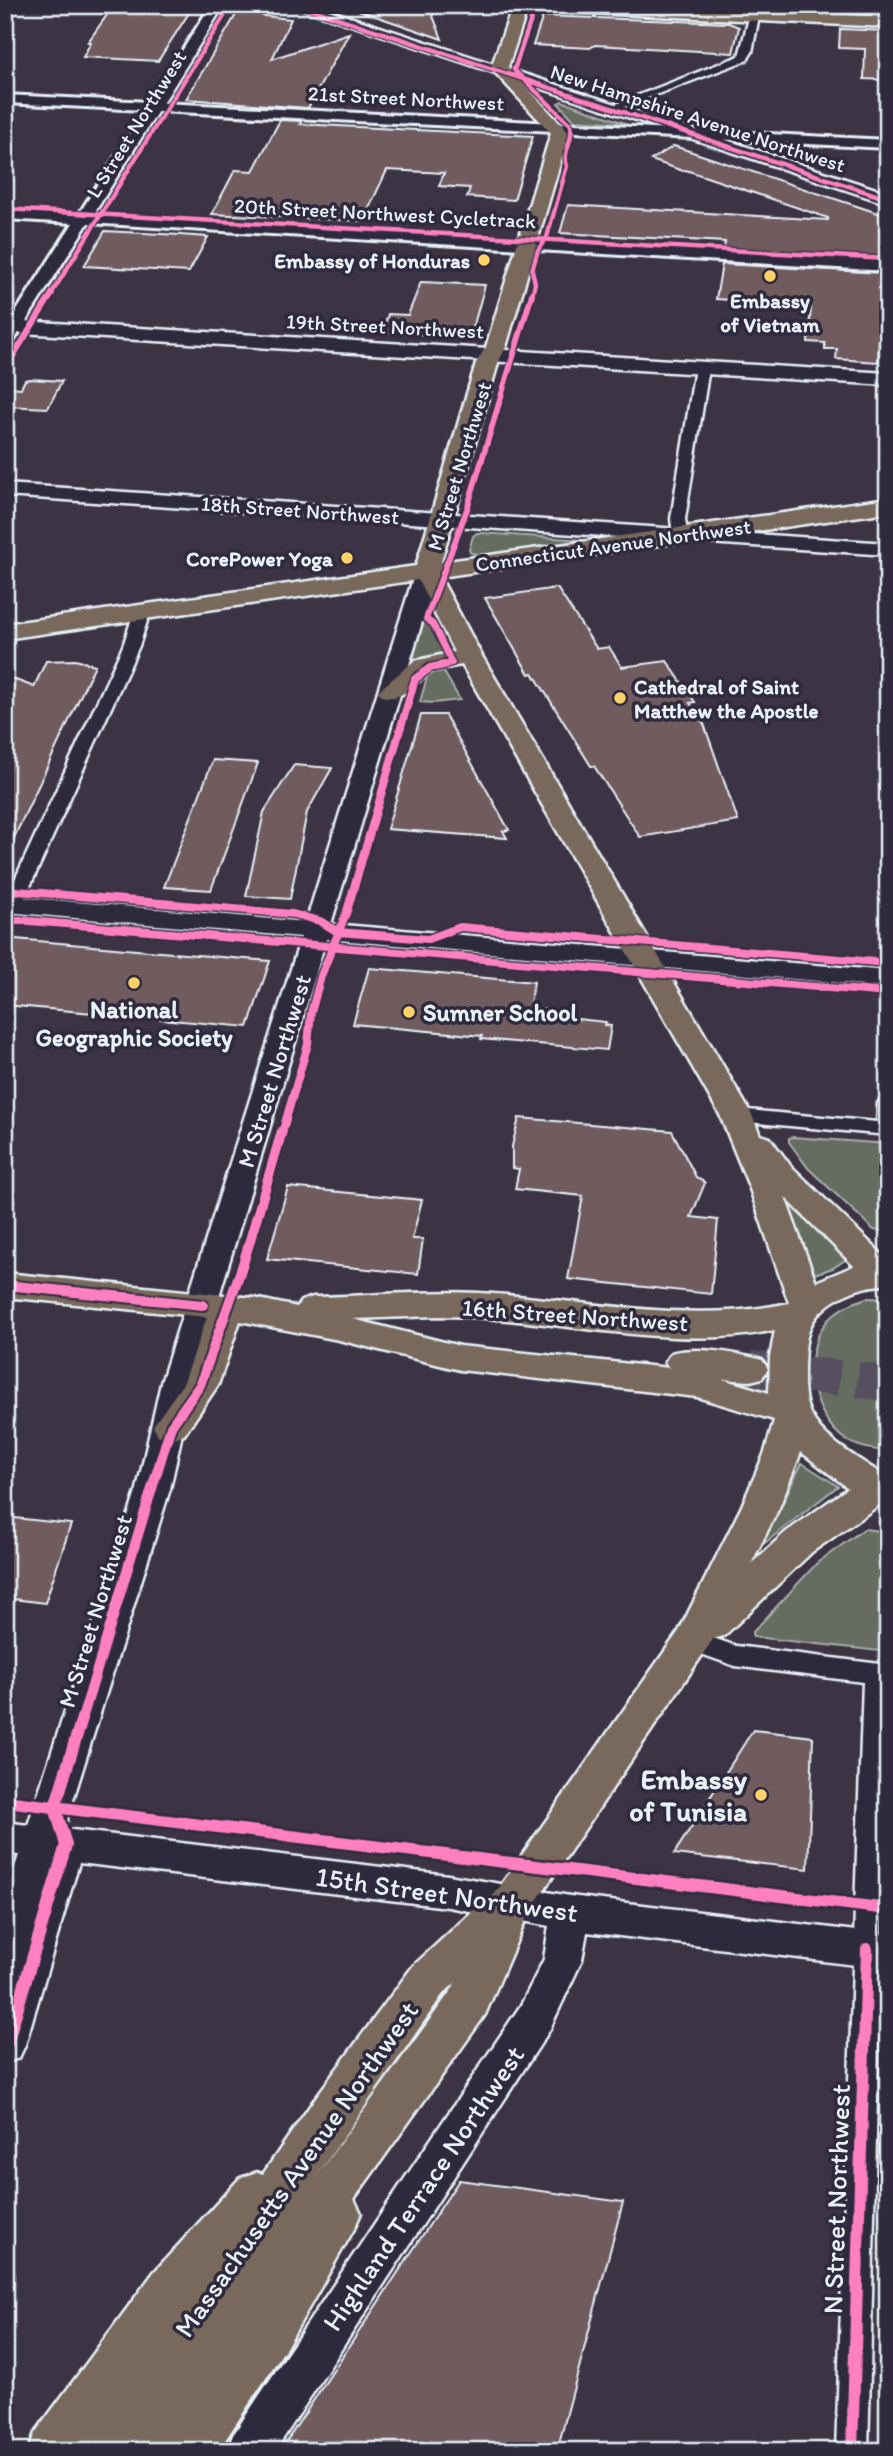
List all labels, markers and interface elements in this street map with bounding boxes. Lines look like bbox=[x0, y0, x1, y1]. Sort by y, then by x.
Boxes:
street label: L Street Northwest bbox=[81, 45, 192, 202]
street label: New Hampshire Avenue Northwest bbox=[547, 58, 849, 178]
street label: 21st Street Northwest bbox=[307, 80, 505, 116]
street label: 20th Street Northwest Cycletrack bbox=[233, 193, 537, 233]
place label: Embassy of Honduras bbox=[274, 248, 470, 274]
marker: Embassy of Honduras bbox=[476, 252, 492, 268]
marker: Embassy of Vietnam bbox=[762, 268, 778, 284]
place label: Embassy of Vietnam bbox=[720, 288, 820, 337]
street label: 19th Street Northwest bbox=[285, 308, 485, 344]
street label: M Street Northwest bbox=[421, 378, 497, 553]
street label: 18th Street Northwest bbox=[200, 491, 400, 529]
street label: Connecticut Avenue Northwest bbox=[474, 513, 753, 577]
place label: CorePower Yoga bbox=[186, 546, 334, 572]
marker: CorePower Yoga bbox=[339, 550, 355, 566]
place label: Cathedral of Saint Matthew the Apostle bbox=[634, 674, 819, 724]
marker: Cathedral of Saint Matthew the Apostle bbox=[612, 690, 628, 706]
street label: M Street Northwest bbox=[231, 971, 317, 1171]
marker: National Geographic Society bbox=[126, 975, 142, 991]
place label: National Geographic Society bbox=[36, 995, 233, 1053]
place label: Sumner School bbox=[423, 998, 578, 1027]
marker: Sumner School bbox=[401, 1004, 417, 1020]
street label: 16th Street Northwest bbox=[461, 1293, 689, 1337]
street label: M Street Northwest bbox=[52, 1511, 138, 1711]
place label: Embassy of Tunisia bbox=[629, 1762, 748, 1828]
marker: Embassy of Tunisia bbox=[753, 1787, 769, 1803]
street label: 15th Street Northwest bbox=[314, 1859, 580, 1929]
street label: Massachusetts Avenue Northwest bbox=[167, 1995, 425, 2343]
street label: Highland Terrace Northwest bbox=[315, 2039, 531, 2337]
street label: N Street Northwest bbox=[815, 2083, 857, 2315]

